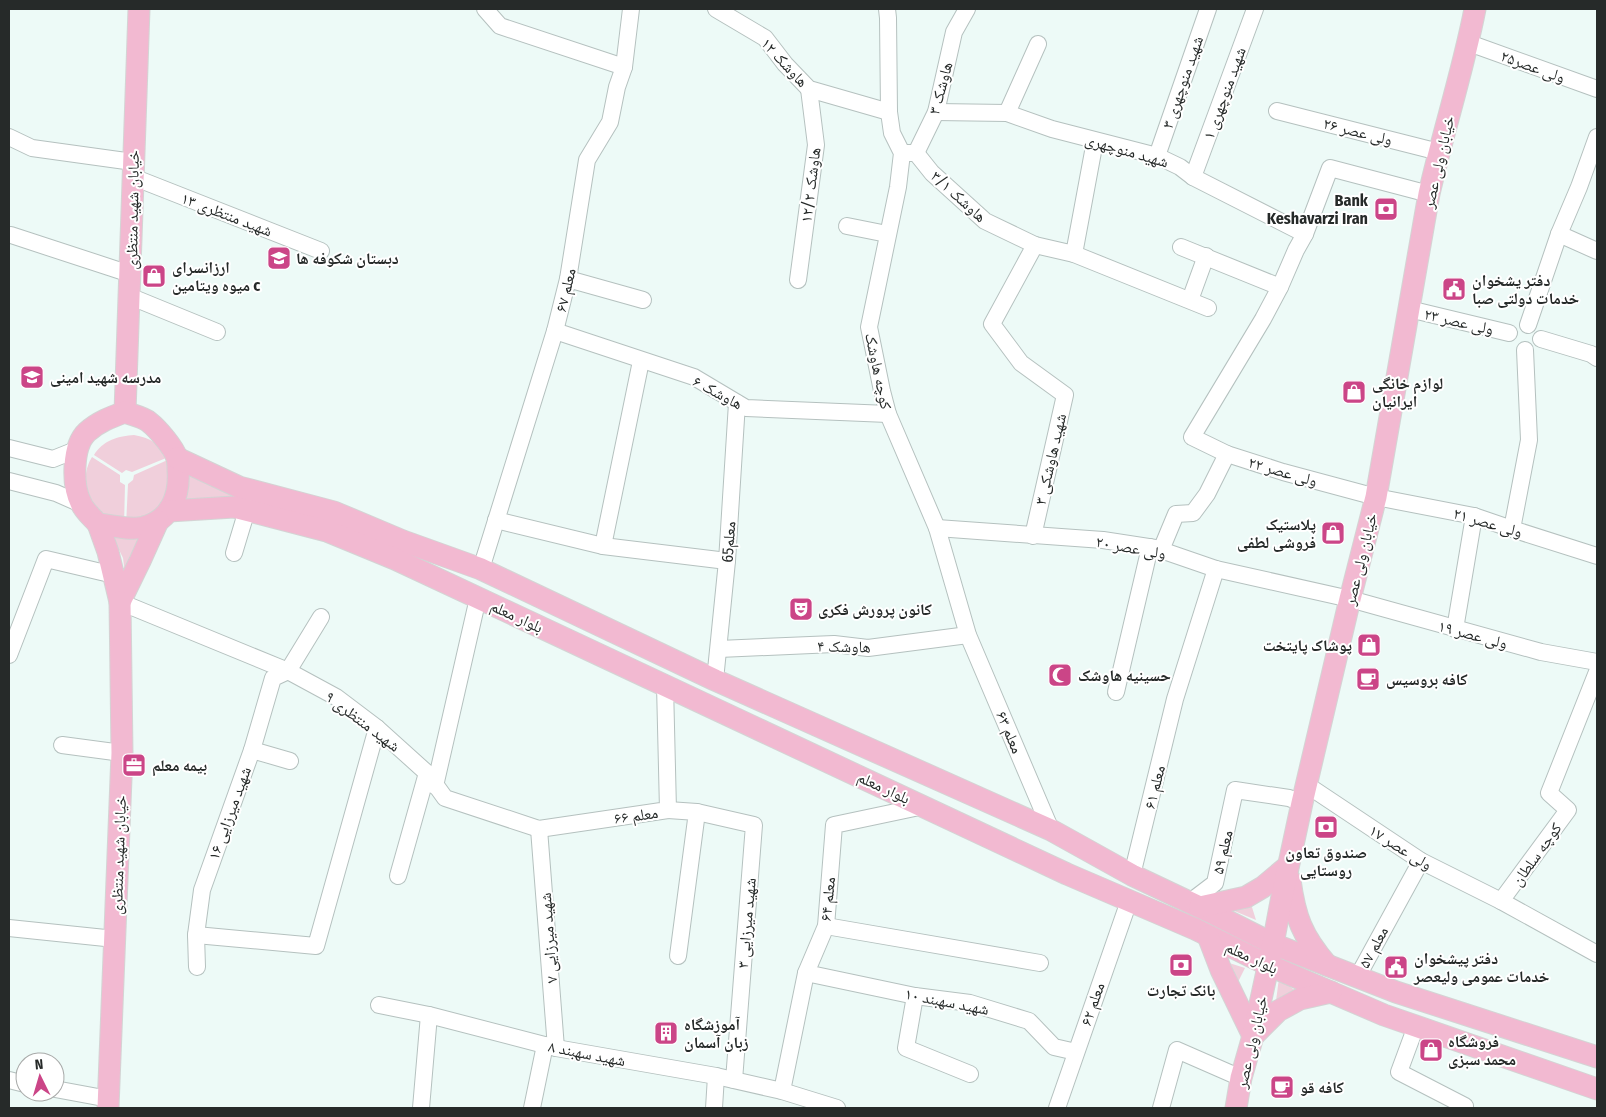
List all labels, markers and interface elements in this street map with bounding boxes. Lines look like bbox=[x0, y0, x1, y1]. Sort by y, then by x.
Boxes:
street label: شهید منوچهری ۳ bbox=[1158, 33, 1208, 131]
street label: هاوشک ۱۲ bbox=[757, 34, 812, 91]
street label: شهید منوچهری ۱ bbox=[1199, 44, 1251, 142]
street label: ولی عصر۲۵ bbox=[1498, 46, 1568, 88]
street label: هاوشک ۳ bbox=[924, 60, 957, 116]
street label: ولی عصر ۲۶ bbox=[1321, 114, 1395, 150]
street label: خیابان ولی عصر bbox=[1418, 114, 1459, 211]
street label: شهید منوچهری bbox=[1083, 130, 1171, 172]
street label: هاوشک ۱۲/۲ bbox=[796, 146, 825, 224]
street label: خیابان شهید منتظری bbox=[122, 150, 144, 270]
street label: هاوشک ۳/۱ bbox=[927, 166, 990, 226]
street label: شهید منتظری ۱۳ bbox=[178, 188, 275, 241]
place label: Bank Keshavarzi Iran bbox=[1267, 191, 1369, 228]
bank icon: Bank Keshavarzi Iran bbox=[1373, 196, 1399, 222]
school or university icon: دبستان شکوفه ها bbox=[266, 245, 292, 271]
place label: دبستان شکوفه ها bbox=[296, 249, 399, 268]
place label: ارزانسرای میوه ویتامین c bbox=[172, 258, 260, 295]
shop icon: ارزانسرای میوه ویتامین c bbox=[141, 263, 167, 289]
street label: معلم ۶۷ bbox=[551, 266, 581, 314]
place label: دفتر یشخوان خدمات دولتی صبا bbox=[1472, 271, 1579, 308]
public building icon: دفتر یشخوان خدمات دولتی صبا bbox=[1441, 276, 1467, 302]
street label: ولی عصر ۲۳ bbox=[1422, 304, 1496, 340]
street label: کوچه هاوشک bbox=[861, 331, 896, 412]
school or university icon: مدرسه شهید امینی bbox=[19, 364, 45, 390]
place label: مدرسه شهید امینی bbox=[50, 368, 161, 387]
street label: هاوشک ۶ bbox=[690, 371, 746, 413]
place label: لوازم خانگی ایرانیان bbox=[1372, 374, 1443, 411]
shop icon: لوازم خانگی ایرانیان bbox=[1341, 379, 1367, 405]
street label: شهید هاوشکی ۳ bbox=[1031, 412, 1071, 507]
street label: ولی عصر ۲۲ bbox=[1246, 453, 1319, 491]
street label: ولی عصر ۲۱ bbox=[1451, 504, 1524, 542]
street label: خیابان ولی عصر bbox=[1340, 511, 1382, 608]
place label: پلاستیک فروشی لطفی bbox=[1237, 515, 1316, 552]
shop icon: پلاستیک فروشی لطفی bbox=[1320, 520, 1346, 546]
street label: معلم65 bbox=[718, 521, 740, 563]
street label: ولی عصر ۲۰ bbox=[1094, 532, 1167, 564]
street label: بلوار معلم bbox=[487, 596, 546, 638]
theatre icon: کانون پرورش فکری bbox=[788, 596, 814, 622]
place label: کانون پرورش فکری bbox=[818, 600, 932, 619]
street label: ولی عصر ۱۹ bbox=[1436, 616, 1510, 654]
shop icon: پوشاک پایتخت bbox=[1356, 632, 1382, 658]
place label: پوشاک پایتخت bbox=[1263, 636, 1352, 655]
street label: هاوشک ۴ bbox=[817, 637, 871, 656]
mosque icon: حسینیه هاوشک bbox=[1047, 662, 1073, 688]
place label: حسینیه هاوشک bbox=[1078, 666, 1171, 685]
cafe icon: کافه بروسیس bbox=[1355, 666, 1381, 692]
place label: کافه بروسیس bbox=[1386, 670, 1468, 689]
street label: شهید منتظری ۹ bbox=[321, 687, 404, 757]
street label: معلم ۶۳ bbox=[991, 708, 1027, 757]
office icon: بیمه معلم bbox=[121, 752, 147, 778]
place label: بیمه معلم bbox=[152, 756, 207, 777]
street label: معلم ۶۱ bbox=[1140, 763, 1170, 811]
street label: شهید میرزایی ۱۶ bbox=[204, 764, 256, 863]
street label: بلوار معلم bbox=[854, 767, 913, 809]
street label: خیابان شهید منتظری bbox=[107, 795, 131, 915]
street label: معلم ۶۶ bbox=[613, 803, 660, 829]
bank icon: صندوق تعاون روستایی bbox=[1313, 814, 1339, 840]
street label: کوچه سلطان bbox=[1507, 819, 1567, 890]
street label: ولی عصر ۱۷ bbox=[1365, 821, 1436, 875]
street label: معلم ۵۹ bbox=[1208, 828, 1238, 876]
place label: صندوق تعاون روستایی bbox=[1285, 843, 1367, 880]
street label: معلم ۶۴ bbox=[816, 876, 840, 922]
street label: شهید میرزایی ۳ bbox=[733, 877, 761, 969]
street label: شهید میرزایی ۷ bbox=[536, 892, 562, 984]
street label: معلم ۵۷ bbox=[1355, 923, 1393, 972]
street label: بلوار معلم bbox=[1222, 937, 1281, 979]
place label: دفتر پیشخوان خدمات عمومی ولیعصر bbox=[1413, 949, 1549, 986]
bank icon: بانک تجارت bbox=[1168, 952, 1194, 978]
public building icon: دفتر پیشخوان خدمات عمومی ولیعصر bbox=[1383, 954, 1409, 980]
street label: معلم ۶۲ bbox=[1076, 980, 1110, 1029]
place label: بانک تجارت bbox=[1147, 981, 1215, 1000]
street label: شهید سهبند ۱۰ bbox=[903, 984, 991, 1019]
street label: خیابان ولی عصر bbox=[1231, 994, 1272, 1091]
place label: آموزشگاه زبان آسمان bbox=[684, 1015, 749, 1052]
building icon: آموزشگاه زبان آسمان bbox=[653, 1020, 679, 1046]
place label: فروشگاه محمد سبزی bbox=[1448, 1032, 1516, 1069]
street label: شهید سهبند ۸ bbox=[547, 1037, 627, 1070]
shop icon: فروشگاه محمد سبزی bbox=[1418, 1037, 1444, 1063]
north arrow bbox=[15, 1052, 65, 1102]
text: N bbox=[34, 1056, 44, 1073]
cafe icon: کافه قو bbox=[1269, 1074, 1295, 1100]
place label: کافه قو bbox=[1300, 1078, 1344, 1097]

